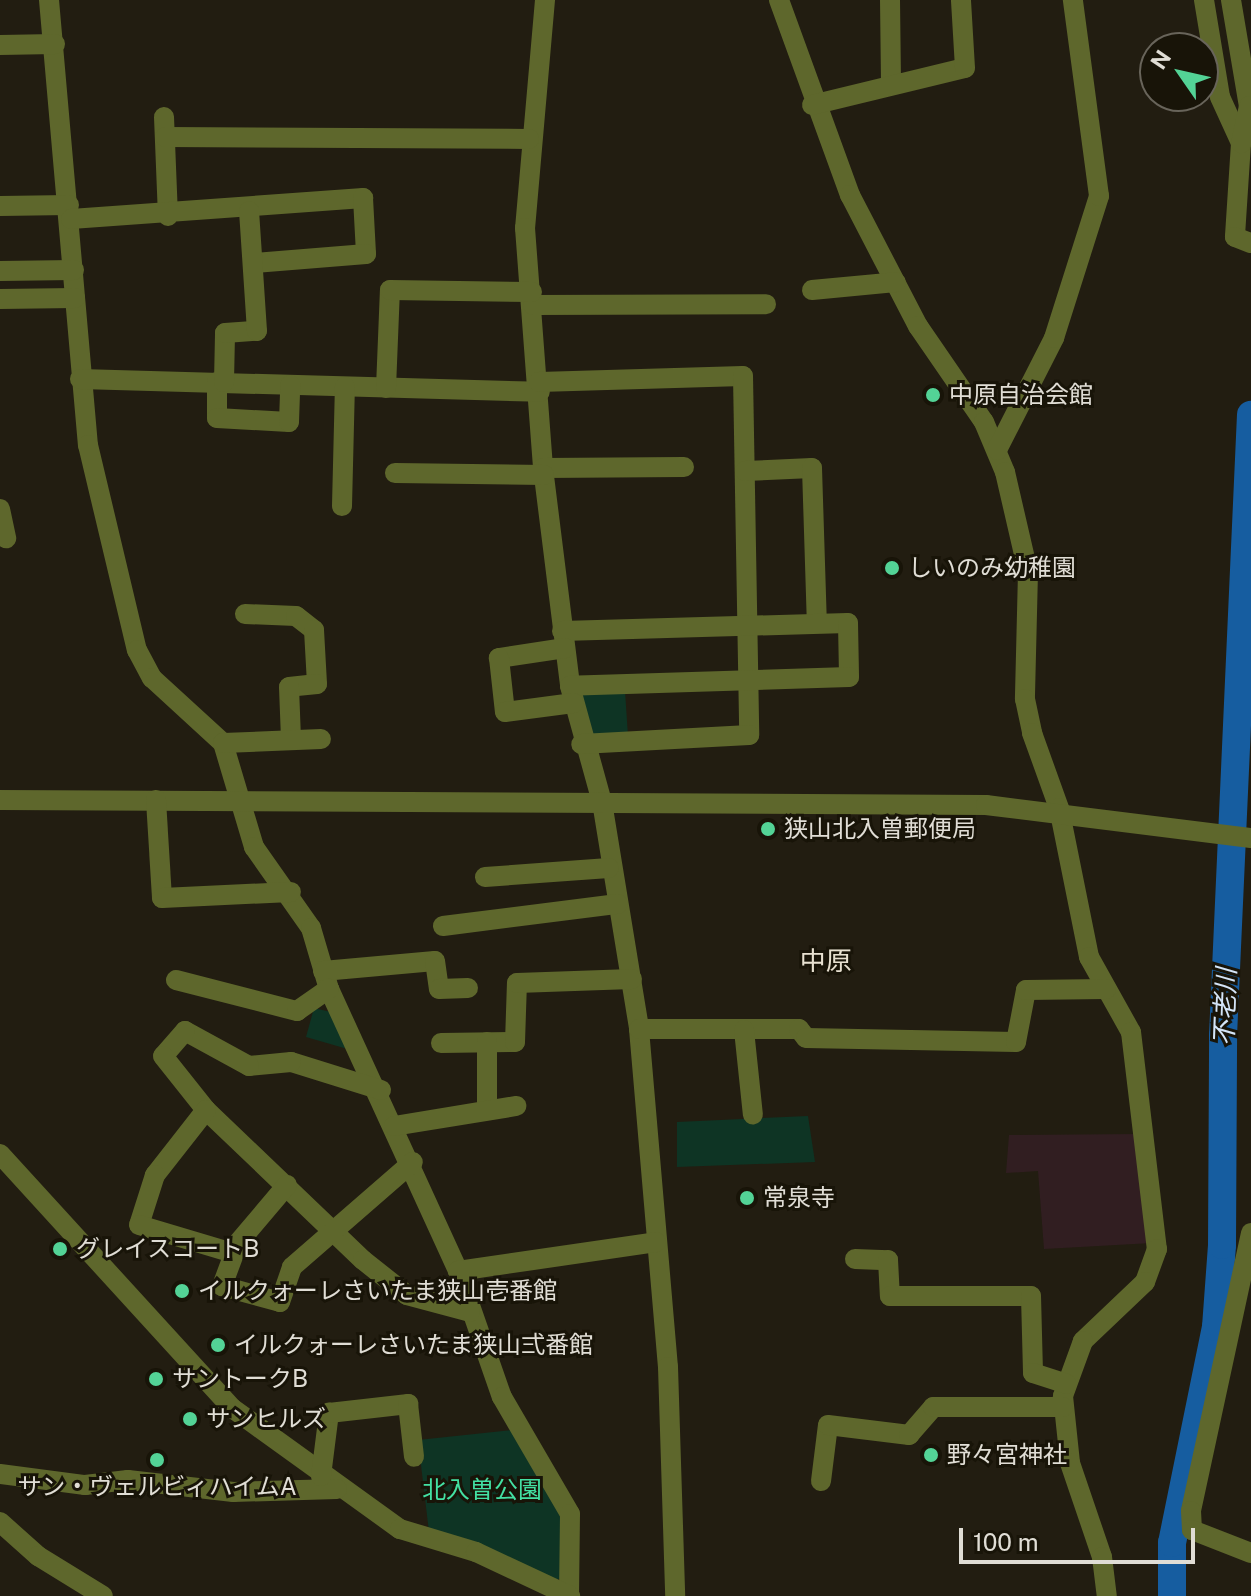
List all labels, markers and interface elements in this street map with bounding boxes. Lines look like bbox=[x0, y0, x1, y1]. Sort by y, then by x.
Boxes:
north arrow bbox=[1139, 32, 1219, 112]
text: N bbox=[1145, 45, 1176, 74]
place label: 中原自治会館 bbox=[949, 381, 1093, 409]
marker: 中原自治会館 bbox=[924, 386, 942, 404]
place label: しいのみ幼稚園 bbox=[908, 554, 1076, 582]
marker: しいのみ幼稚園 bbox=[883, 559, 901, 577]
place label: 狭山北入曽郵便局 bbox=[784, 815, 976, 843]
marker: 狭山北入曽郵便局 bbox=[759, 820, 777, 838]
district label: 中原 bbox=[800, 945, 852, 977]
water label: 不老川 bbox=[1208, 967, 1242, 1047]
place label: 常泉寺 bbox=[763, 1184, 835, 1212]
marker: 常泉寺 bbox=[738, 1189, 756, 1207]
place label: グレイスコートB bbox=[76, 1235, 260, 1263]
marker: グレイスコートB bbox=[51, 1240, 69, 1258]
place label: イルクォーレさいたま狭山壱番館 bbox=[198, 1277, 558, 1305]
marker: イルクォーレさいたま狭山壱番館 bbox=[173, 1282, 191, 1300]
place label: イルクォーレさいたま狭山弍番館 bbox=[234, 1331, 594, 1359]
marker: イルクォーレさいたま狭山弍番館 bbox=[209, 1336, 227, 1354]
place label: サントークB bbox=[172, 1365, 308, 1393]
marker: サントークB bbox=[147, 1370, 165, 1388]
place label: サンヒルズ bbox=[206, 1405, 326, 1433]
marker: サンヒルズ bbox=[181, 1410, 199, 1428]
place label: 野々宮神社 bbox=[947, 1441, 1067, 1469]
marker: 野々宮神社 bbox=[922, 1446, 940, 1464]
marker: サン・ヴェルビィハイムA bbox=[148, 1451, 166, 1469]
place label: サン・ヴェルビィハイムA bbox=[16, 1473, 298, 1501]
park label: 北入曽公園 bbox=[422, 1476, 542, 1504]
scale bar bbox=[963, 1512, 1199, 1562]
text: 100 m bbox=[973, 1528, 1039, 1556]

